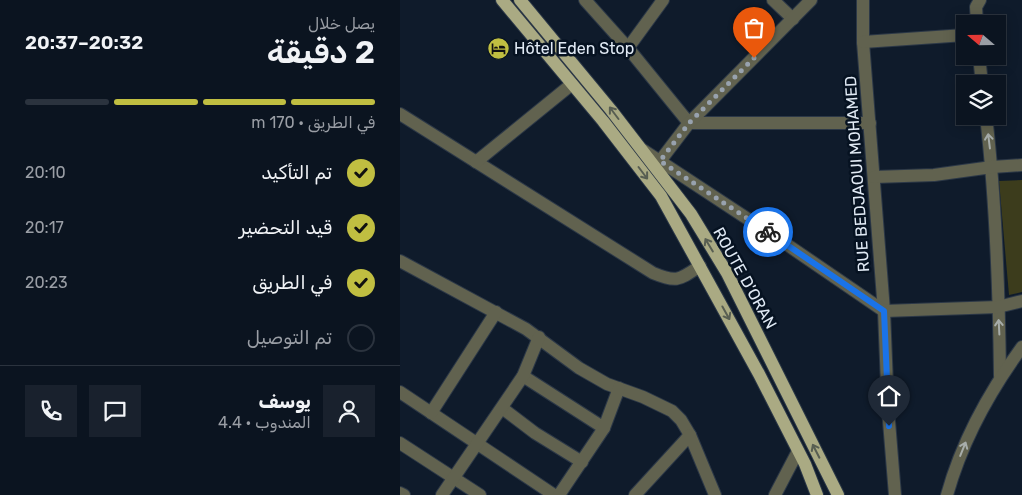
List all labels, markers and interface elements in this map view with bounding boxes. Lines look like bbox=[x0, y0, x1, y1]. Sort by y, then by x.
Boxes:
pin bbox=[733, 7, 775, 58]
text: يصل خلال bbox=[308, 14, 375, 33]
icon: bag bbox=[740, 14, 768, 42]
north arrow bbox=[956, 15, 1006, 65]
map controls bbox=[956, 15, 1006, 125]
text: 20:32–20:37 bbox=[25, 31, 143, 54]
text: 2 دقيقة bbox=[267, 33, 375, 71]
hotel icon: Hôtel Eden Stop bbox=[486, 36, 510, 60]
place label: Hôtel Eden Stop bbox=[514, 39, 634, 58]
street label: RUE BEDJAOUI MOHAMED bbox=[841, 75, 873, 273]
button: layers bbox=[956, 75, 1006, 125]
one-way arrow bbox=[609, 107, 620, 120]
text: في الطريق · 170 m bbox=[251, 113, 375, 132]
one-way arrow bbox=[984, 134, 994, 150]
icon: check bbox=[347, 159, 375, 187]
text: تم التأكيد bbox=[261, 161, 332, 184]
text: 20:10 bbox=[25, 163, 66, 182]
one-way arrow bbox=[638, 166, 649, 179]
courier bbox=[743, 207, 793, 257]
icon: check bbox=[347, 214, 375, 242]
text: قيد التحضير bbox=[239, 216, 332, 239]
text: 20:17 bbox=[25, 218, 64, 237]
icon: bike bbox=[754, 218, 782, 246]
street label: ROUTE D'ORAN bbox=[709, 224, 781, 332]
one-way arrow bbox=[704, 238, 714, 252]
icon: check bbox=[347, 269, 375, 297]
text: في الطريق bbox=[252, 271, 332, 294]
text: 20:23 bbox=[25, 273, 68, 292]
one-way arrow bbox=[721, 305, 731, 320]
one-way arrow bbox=[995, 319, 1004, 335]
text: تم التوصيل bbox=[247, 326, 332, 349]
pin bbox=[868, 375, 910, 426]
icon: home bbox=[875, 382, 903, 410]
button: phone bbox=[25, 385, 77, 437]
button: chat bbox=[89, 385, 141, 437]
button: person bbox=[323, 385, 375, 437]
text: يوسف bbox=[258, 390, 311, 413]
text: المندوب · 4.4 bbox=[218, 413, 311, 432]
one-way arrow bbox=[959, 442, 969, 457]
one-way arrow bbox=[811, 444, 820, 459]

